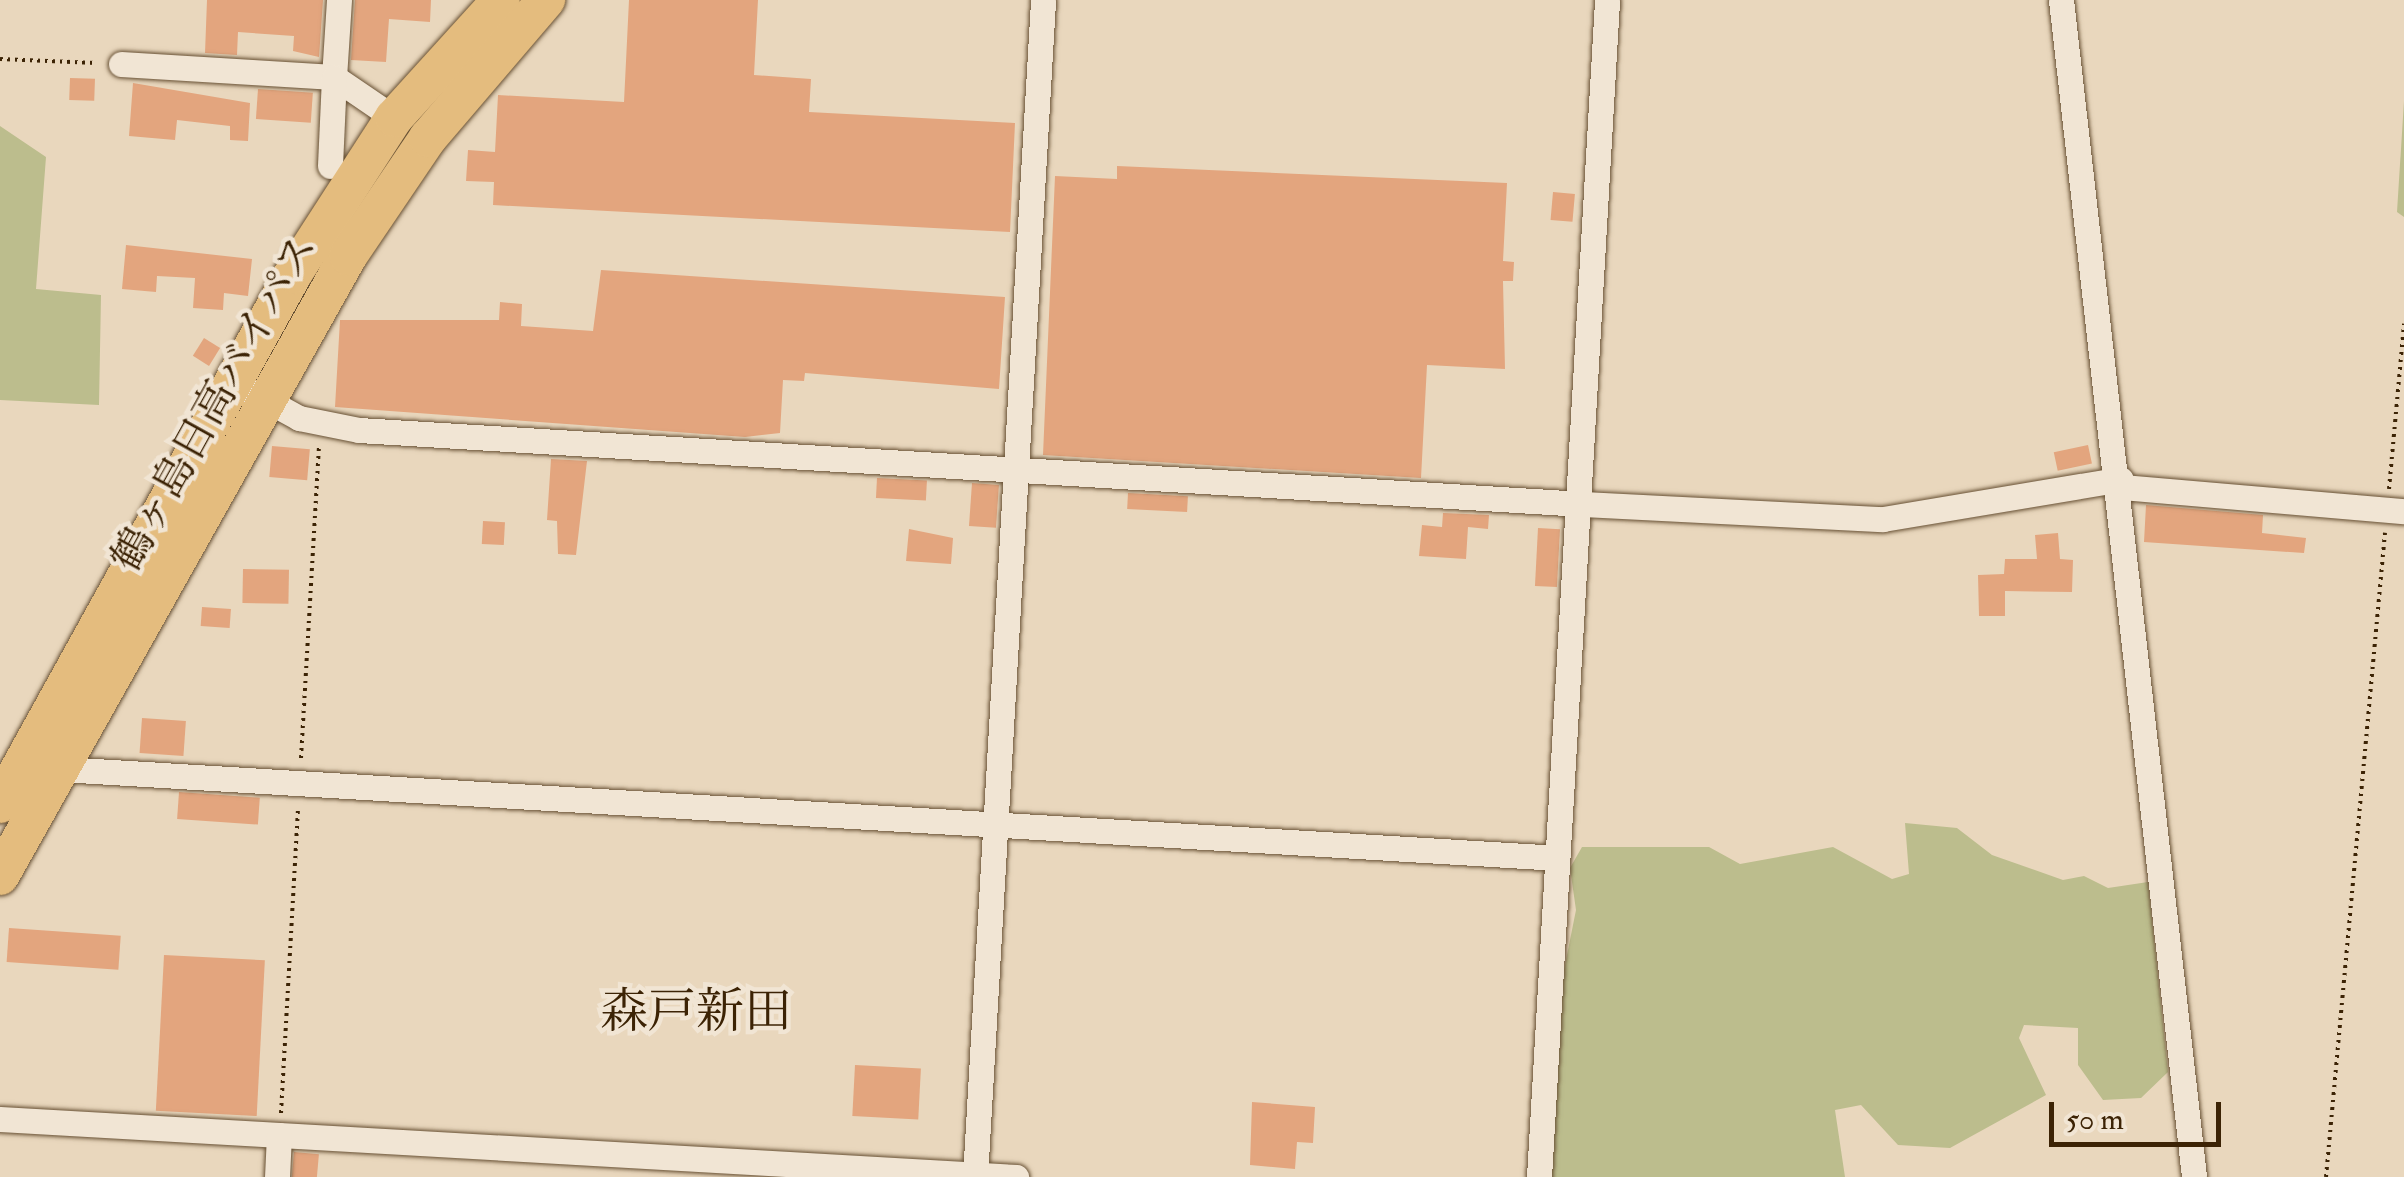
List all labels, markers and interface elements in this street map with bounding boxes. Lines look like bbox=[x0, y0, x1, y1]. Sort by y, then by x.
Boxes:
street label: 鶴ヶ島日高バイパス bbox=[101, 225, 329, 581]
district label: 森戸新田 bbox=[600, 984, 792, 1042]
scale bar bbox=[2054, 1082, 2226, 1144]
text: 50 m bbox=[2066, 1101, 2124, 1138]

